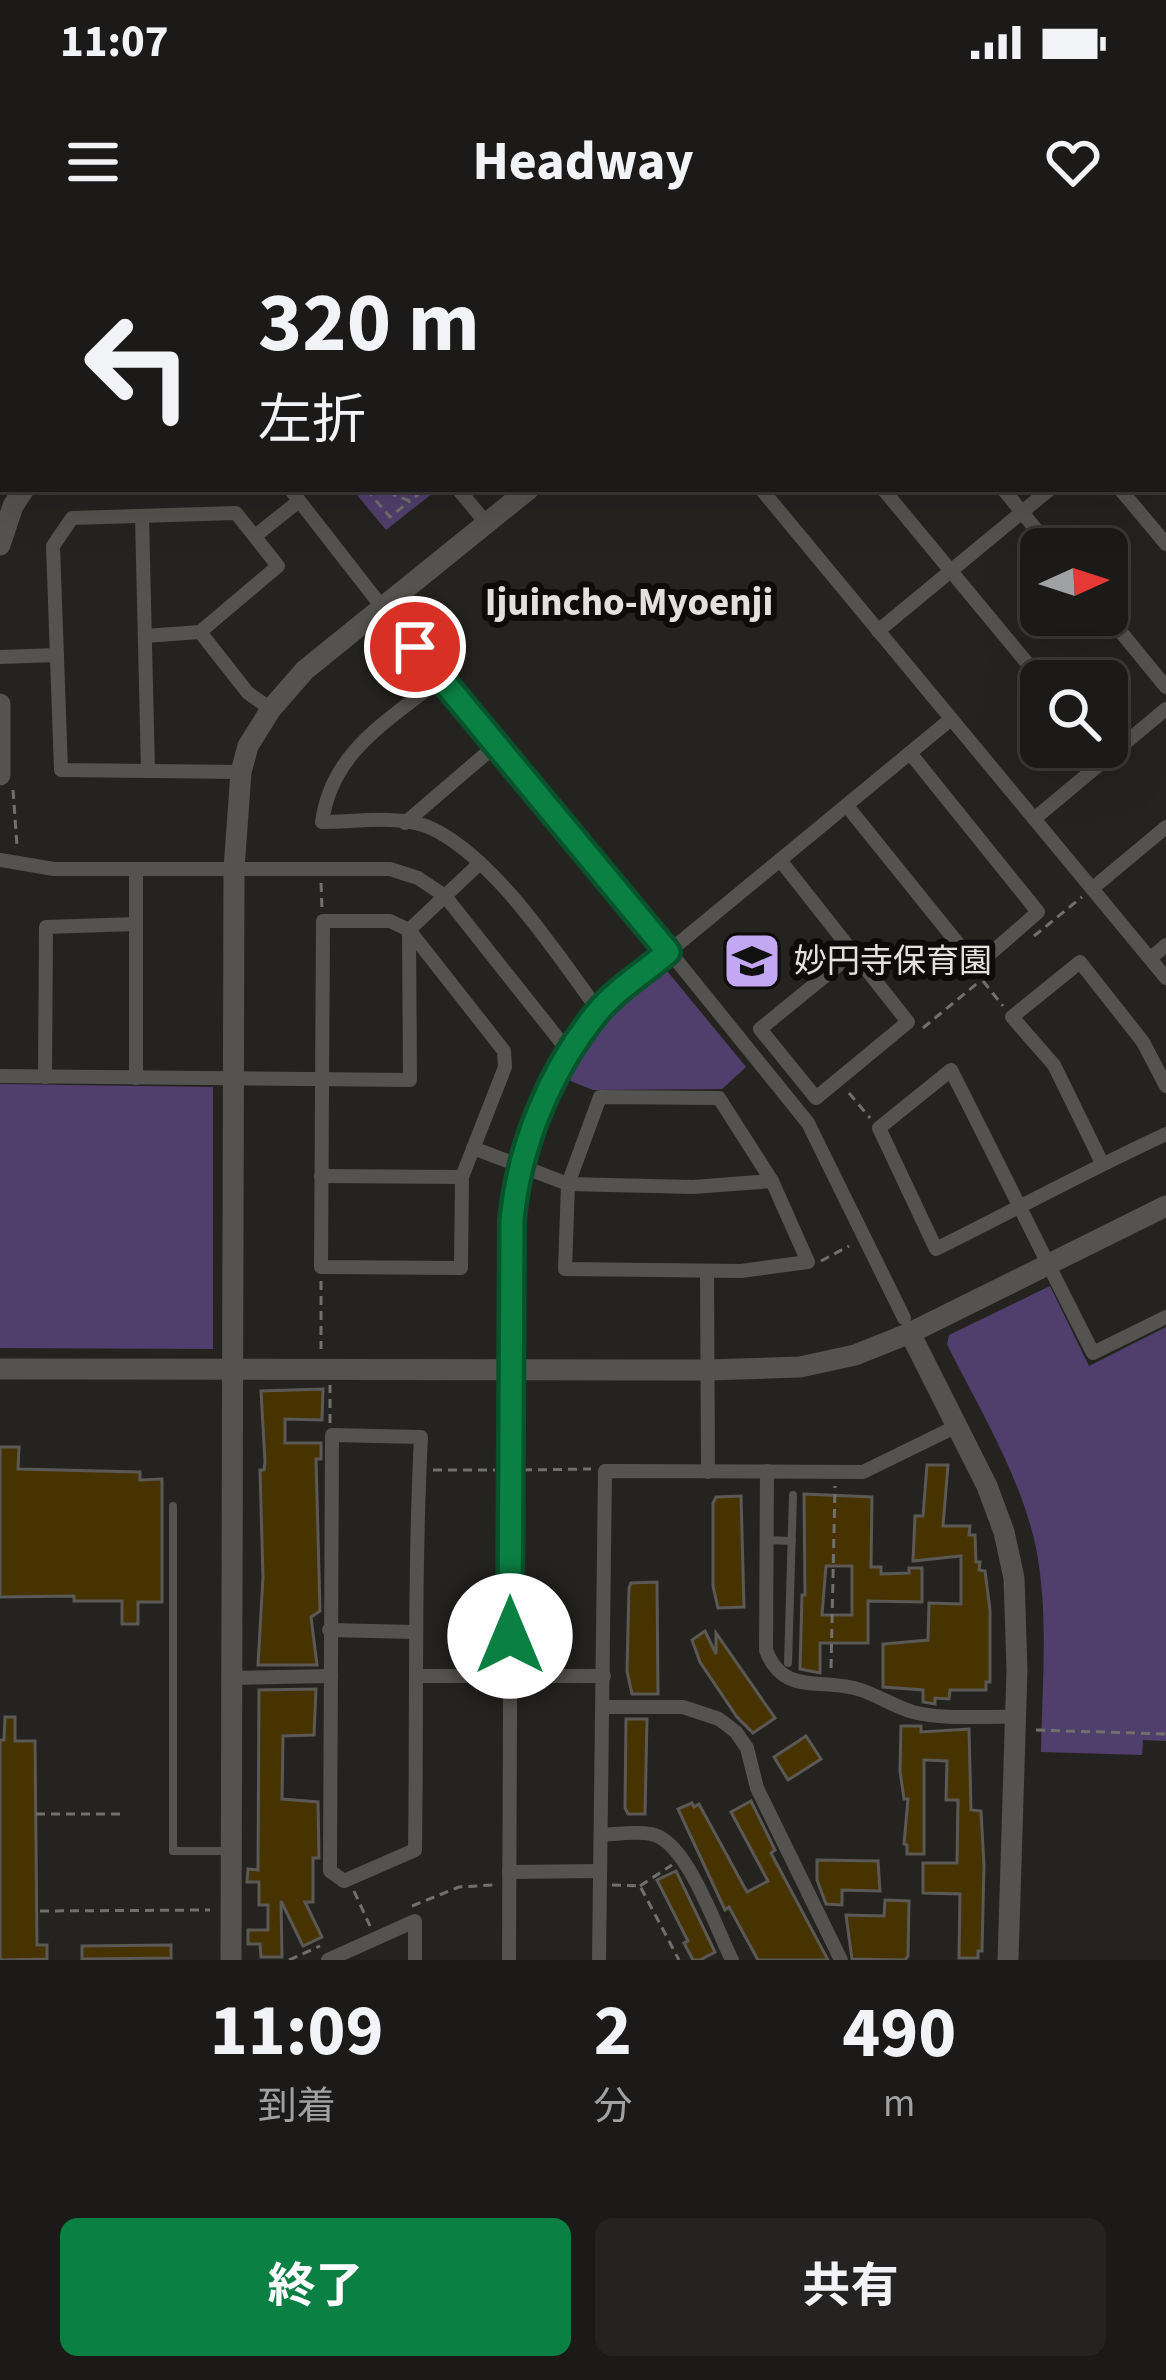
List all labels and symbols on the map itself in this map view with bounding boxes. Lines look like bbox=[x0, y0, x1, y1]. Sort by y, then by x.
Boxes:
north arrow bbox=[1020, 528, 1128, 636]
district label: Ijuincho-Myoenji bbox=[485, 575, 773, 631]
pin bbox=[364, 596, 466, 698]
school or university icon: 妙円寺保育園 bbox=[721, 930, 783, 992]
place label: 妙円寺保育園 bbox=[794, 938, 992, 985]
position arrow bbox=[447, 1573, 573, 1699]

